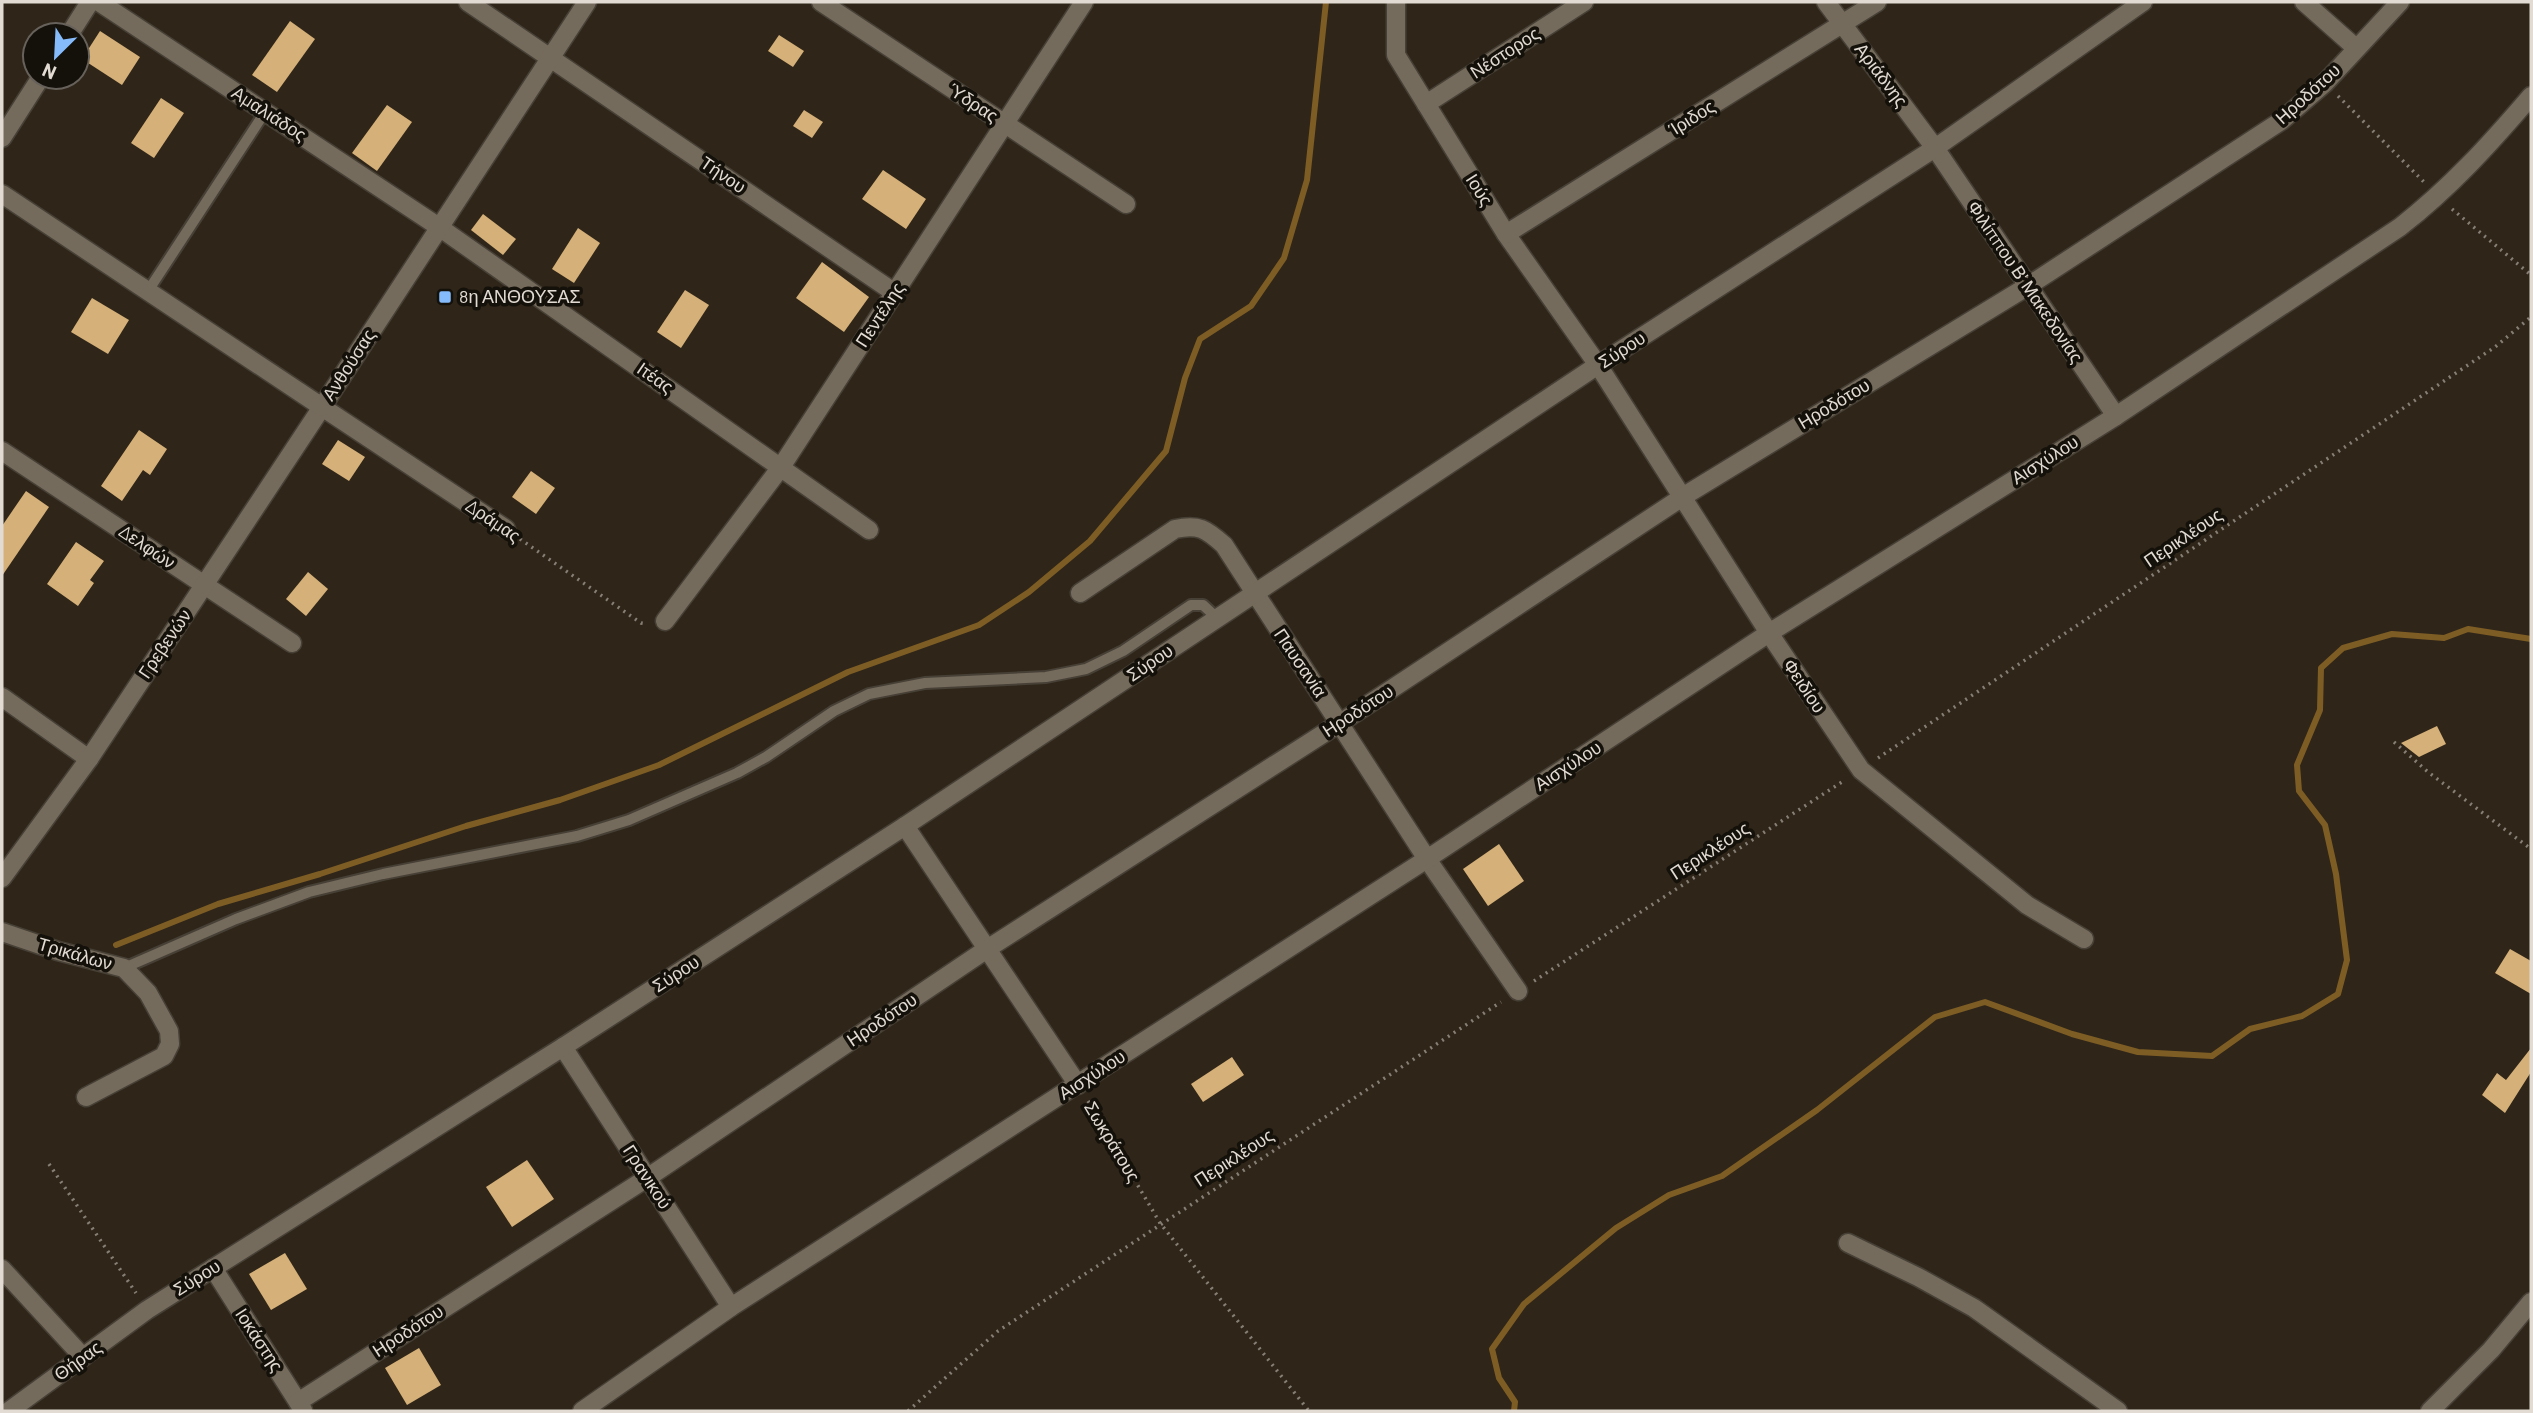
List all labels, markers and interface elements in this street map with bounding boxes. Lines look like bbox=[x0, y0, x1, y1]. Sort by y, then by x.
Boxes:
north arrow bbox=[21, 21, 91, 91]
street label: Νέστορος bbox=[1466, 22, 1543, 83]
street label: Αριάδνης bbox=[1851, 38, 1913, 111]
street label: Ηροδότου bbox=[2270, 58, 2344, 128]
text: N bbox=[38, 59, 59, 85]
street label: Ύδρας bbox=[945, 78, 1003, 126]
street label: Αμαλιάδος bbox=[228, 81, 311, 146]
street label: Ίριδος bbox=[1664, 94, 1719, 140]
street label: Τήνου bbox=[697, 151, 750, 197]
street label: Ιούς bbox=[1462, 169, 1498, 210]
street label: Φιλίππου Β' Μακεδονίας bbox=[1963, 196, 2088, 367]
street label: Πεντέλης bbox=[850, 278, 908, 351]
place label: 8η ΑΝΘΟΥΣΑΣ bbox=[459, 285, 581, 307]
marker: 8η ΑΝΘΟΥΣΑΣ bbox=[437, 289, 453, 305]
street label: Ανθούσας bbox=[317, 324, 380, 404]
street label: Σύρου bbox=[1594, 326, 1649, 372]
street label: Ιτέας bbox=[633, 357, 678, 398]
street label: Ηροδότου bbox=[1794, 373, 1873, 433]
street label: Αισχύλου bbox=[2007, 430, 2082, 488]
street label: Δράμας bbox=[462, 494, 525, 547]
street label: Περικλέους bbox=[2139, 503, 2226, 571]
street label: Δελφών bbox=[115, 519, 180, 573]
street label: Γρεβενών bbox=[133, 605, 195, 682]
street label: Παυσανία bbox=[1270, 624, 1332, 701]
street label: Σύρου bbox=[1122, 639, 1177, 686]
street label: Φειδίου bbox=[1779, 654, 1831, 717]
street label: Ηροδότου bbox=[1318, 679, 1397, 741]
street label: Αισχύλου bbox=[1530, 736, 1605, 795]
street label: Περικλέους bbox=[1666, 816, 1753, 884]
street label: Τρικάλων bbox=[36, 932, 115, 974]
street label: Σύρου bbox=[648, 950, 703, 996]
street label: Ηροδότου bbox=[842, 988, 921, 1051]
street label: Αισχύλου bbox=[1054, 1045, 1129, 1104]
street label: Σωκράτους bbox=[1080, 1097, 1146, 1186]
street label: Περικλέους bbox=[1190, 1123, 1277, 1191]
street label: Γρανικού bbox=[619, 1140, 677, 1213]
street label: Σύρου bbox=[169, 1254, 224, 1300]
street label: Ηροδότου bbox=[368, 1299, 447, 1361]
street label: Ιοκάστης bbox=[231, 1304, 289, 1376]
street label: Θήρας bbox=[49, 1335, 106, 1385]

